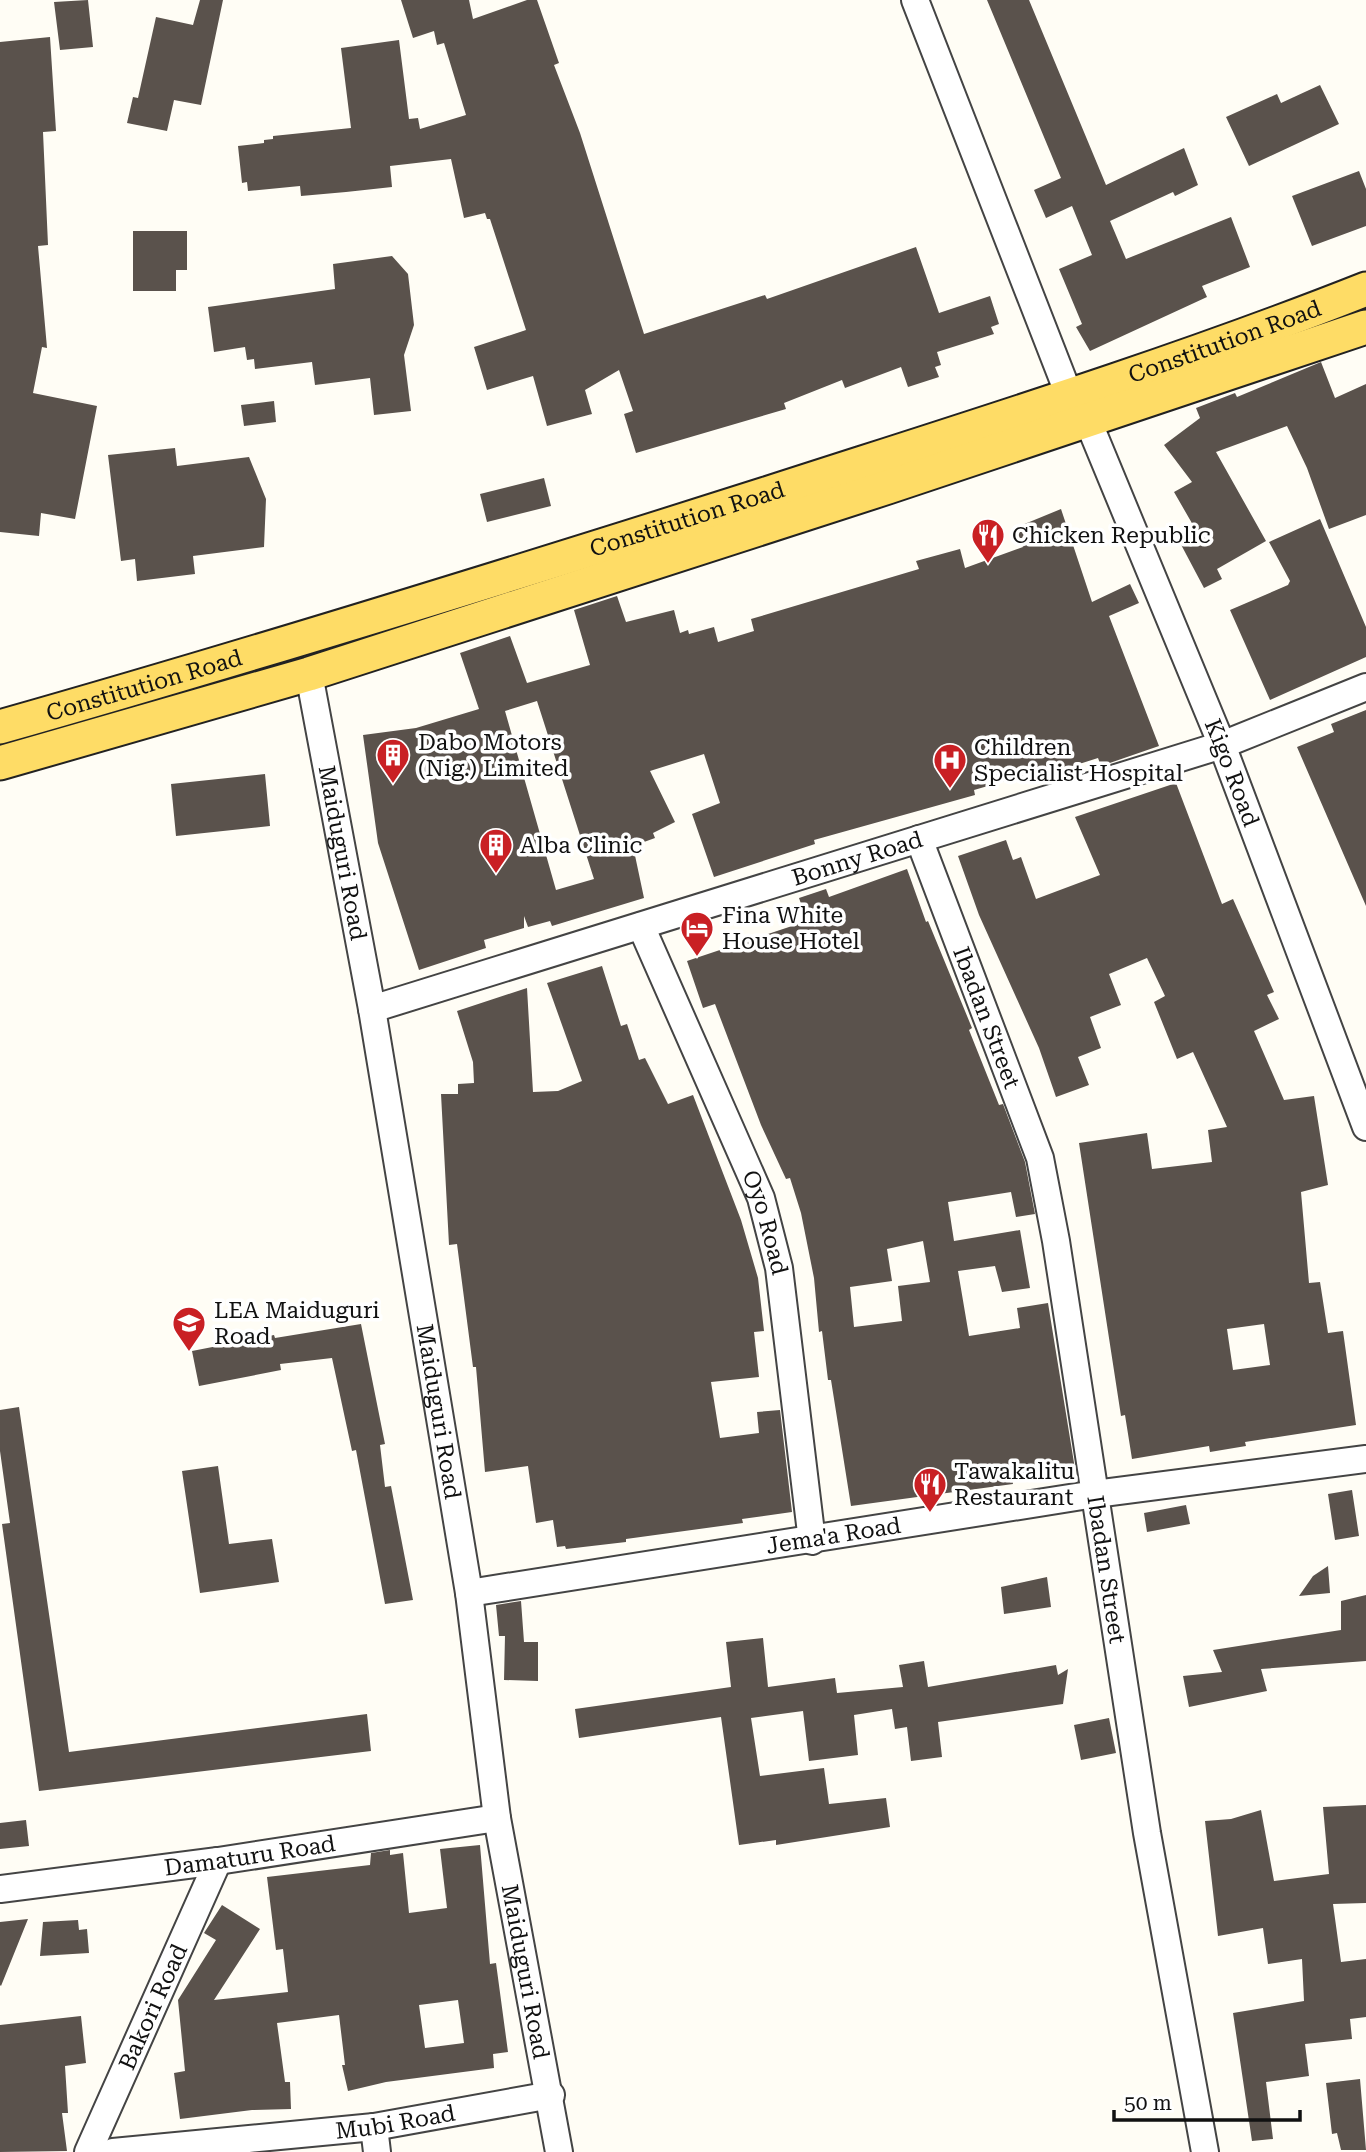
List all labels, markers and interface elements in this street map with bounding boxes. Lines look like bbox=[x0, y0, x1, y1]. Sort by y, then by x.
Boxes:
street label: Constitution Road bbox=[1125, 294, 1325, 388]
street label: Constitution Road bbox=[586, 475, 788, 562]
restaurant icon: Chicken Republic bbox=[969, 516, 1007, 565]
place label: Chicken Republic bbox=[1012, 522, 1211, 549]
street label: Constitution Road bbox=[43, 644, 245, 727]
street label: Kigo Road bbox=[1199, 715, 1265, 830]
place label: Dabo Motors (Nig.) Limited bbox=[418, 729, 569, 782]
place label: Children Specialist Hospital bbox=[974, 734, 1183, 787]
building icon: Dabo Motors (Nig.) Limited bbox=[374, 736, 412, 785]
hospital icon: Children Specialist Hospital bbox=[931, 741, 969, 790]
street label: Maiduguri Road bbox=[313, 763, 372, 943]
street label: Bonny Road bbox=[789, 825, 926, 891]
building icon: Alba Clinic bbox=[477, 826, 515, 875]
place label: Alba Clinic bbox=[520, 832, 643, 859]
place label: Fina White House Hotel bbox=[722, 902, 860, 955]
hotel icon: Fina White House Hotel bbox=[678, 909, 716, 958]
street label: Ibadan Street bbox=[948, 943, 1026, 1093]
street label: Oyo Road bbox=[737, 1166, 794, 1278]
place label: LEA Maiduguri Road bbox=[214, 1297, 380, 1350]
school or university icon: LEA Maiduguri Road bbox=[170, 1304, 208, 1353]
street label: Maiduguri Road bbox=[411, 1322, 467, 1501]
place label: Tawakalitu Restaurant bbox=[954, 1458, 1075, 1511]
restaurant icon: Tawakalitu Restaurant bbox=[911, 1465, 949, 1514]
street label: Ibadan Street bbox=[1082, 1494, 1131, 1646]
street label: Jema'a Road bbox=[764, 1511, 903, 1559]
street label: Damaturu Road bbox=[163, 1830, 337, 1881]
street label: Maiduguri Road bbox=[496, 1882, 555, 2062]
street label: Bakori Road bbox=[113, 1939, 193, 2074]
scale bar bbox=[1114, 2078, 1300, 2122]
text: 50 m bbox=[1124, 2091, 1172, 2115]
street label: Mubi Road bbox=[334, 2099, 458, 2144]

